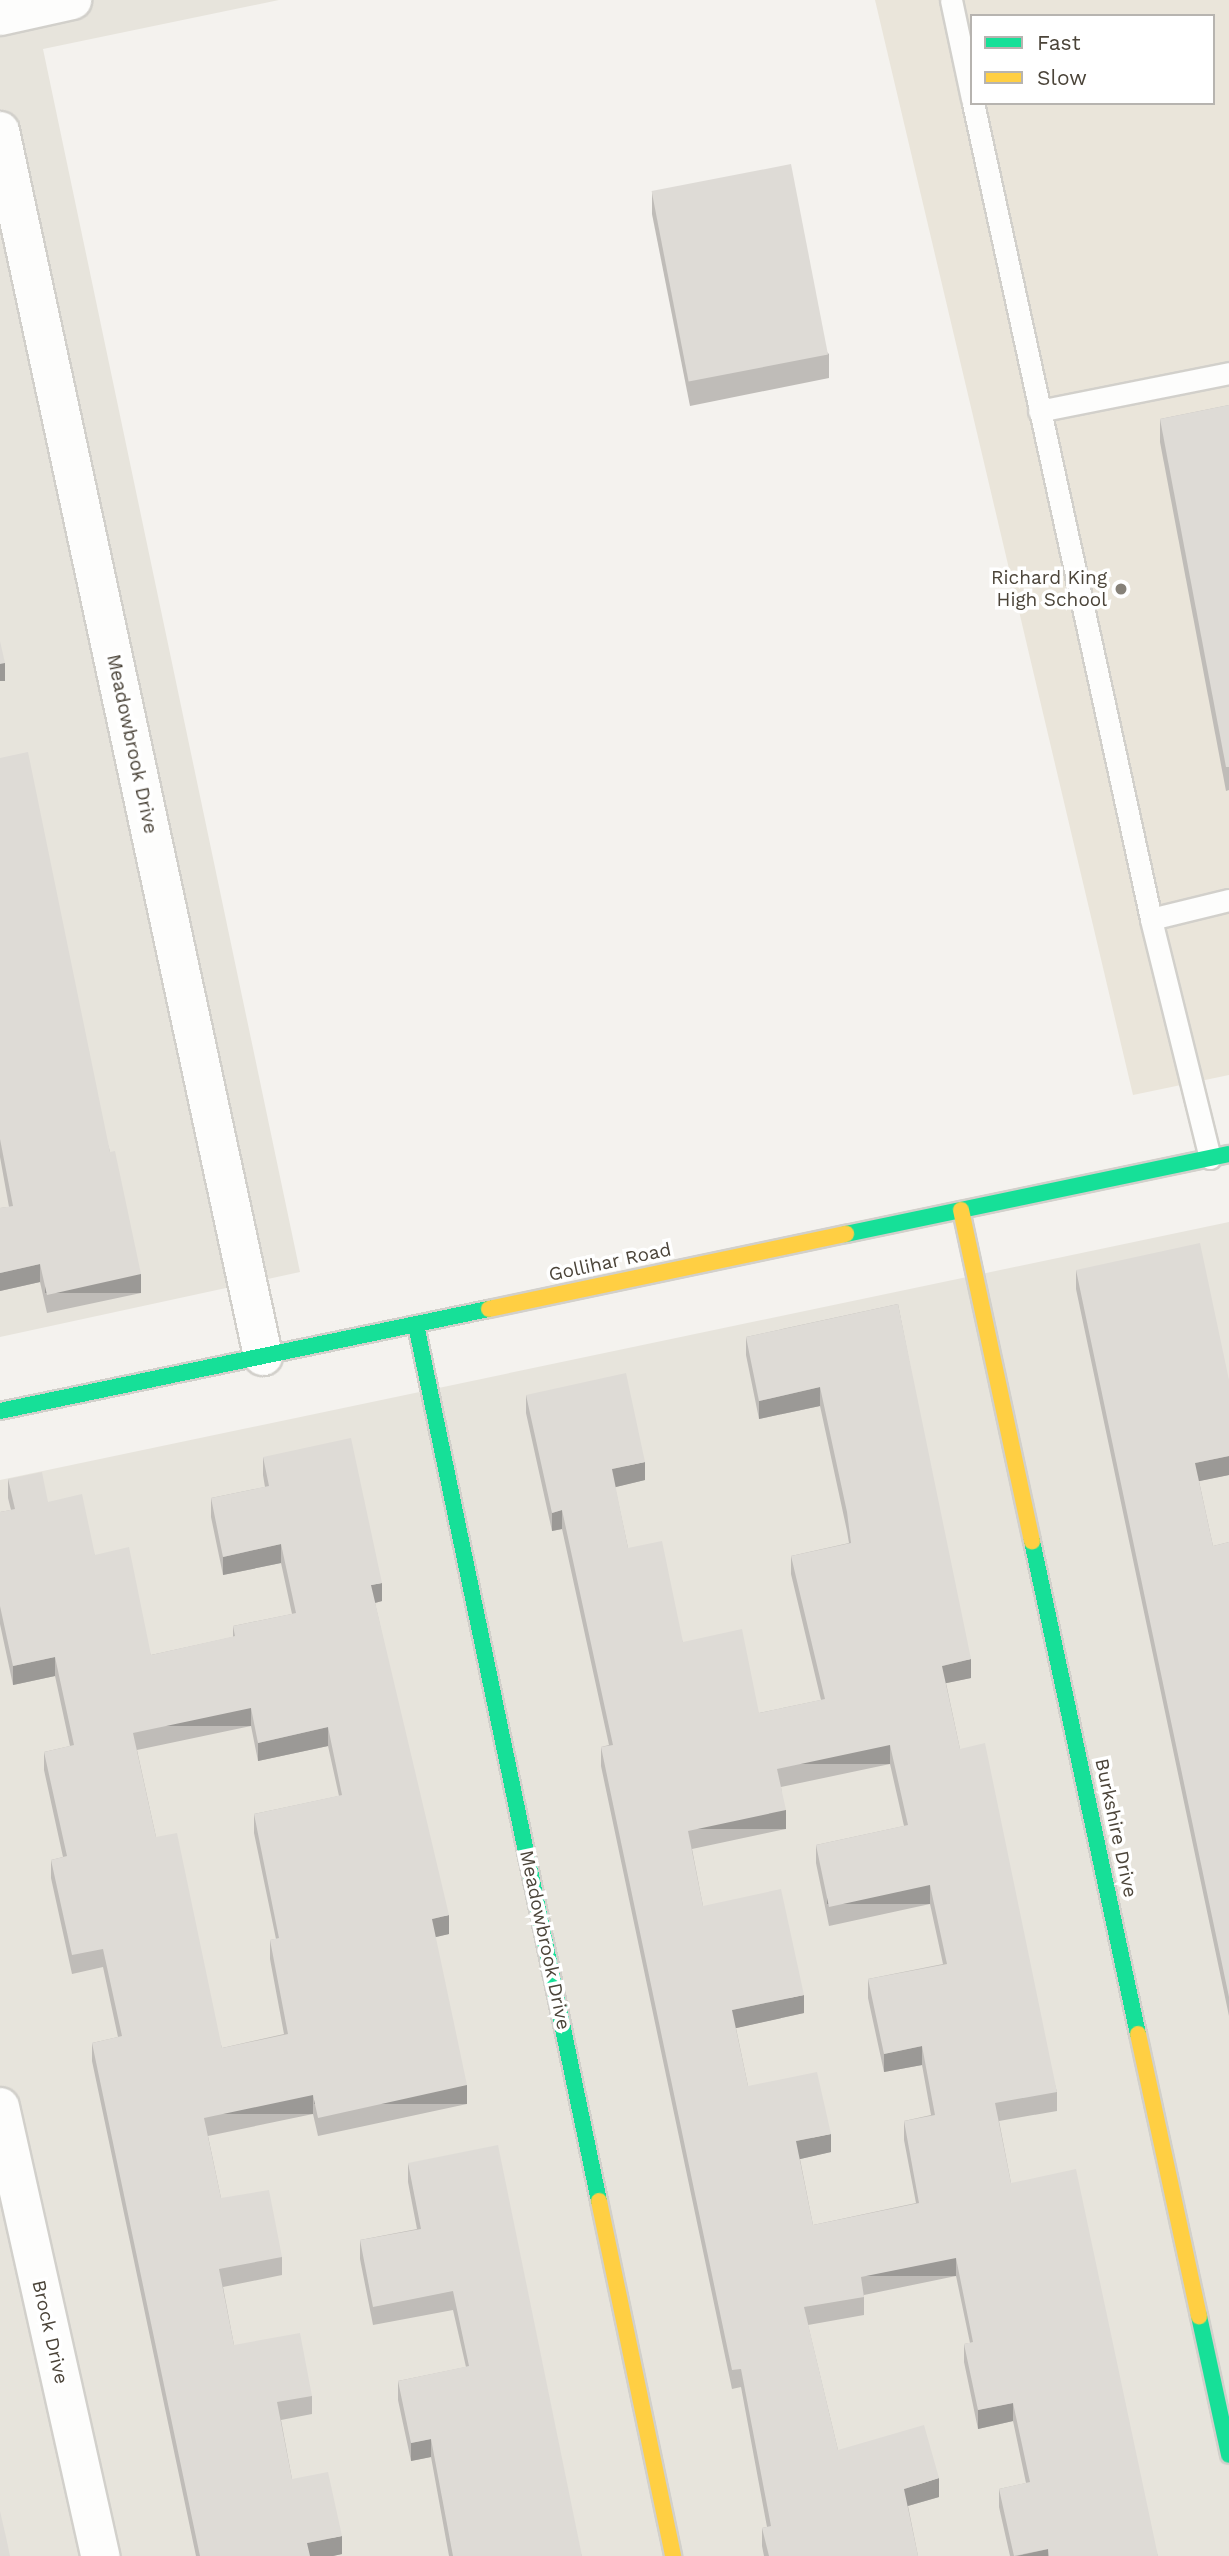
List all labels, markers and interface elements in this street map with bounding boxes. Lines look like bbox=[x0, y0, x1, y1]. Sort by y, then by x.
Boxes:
legend bbox=[970, 14, 1215, 105]
text: Fast bbox=[1037, 30, 1081, 55]
text: Slow bbox=[1037, 65, 1087, 90]
place label: Richard King High School bbox=[991, 567, 1107, 611]
marker: Richard King High School bbox=[1113, 581, 1129, 597]
street label: Meadowbrook Drive bbox=[102, 652, 162, 836]
street label: Gollihar Road bbox=[547, 1238, 673, 1286]
street label: Burkshire Drive bbox=[1090, 1756, 1142, 1900]
street label: Meadowbrook Drive bbox=[515, 1848, 575, 2032]
street label: Brock Drive bbox=[27, 2278, 73, 2386]

